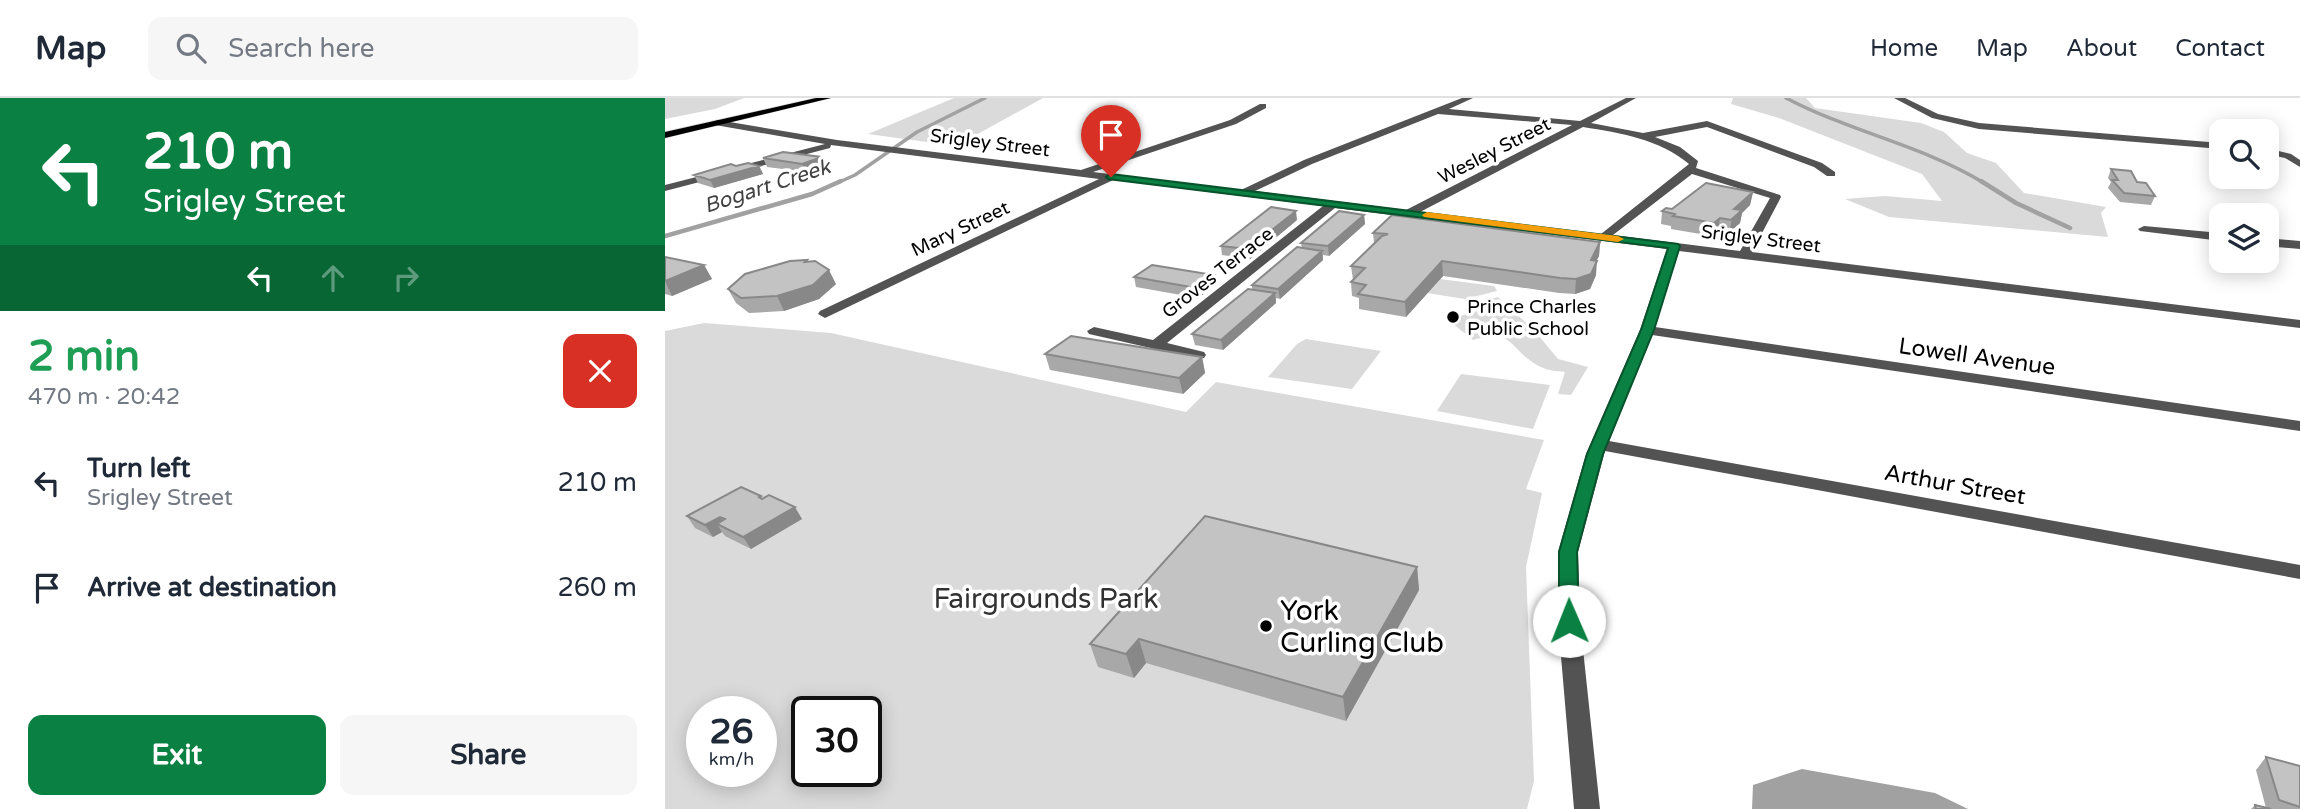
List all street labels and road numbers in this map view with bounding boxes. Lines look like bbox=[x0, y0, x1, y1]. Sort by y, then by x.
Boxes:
street label: Wesley Street bbox=[1435, 113, 1554, 189]
street label: Srigley Street bbox=[929, 125, 1051, 161]
street label: Mary Street bbox=[908, 197, 1013, 261]
street label: Srigley Street bbox=[1700, 221, 1822, 257]
street label: Groves Terrace bbox=[1158, 223, 1277, 323]
street label: Lowell Avenue bbox=[1897, 332, 2057, 382]
street label: Arthur Street bbox=[1882, 459, 2028, 511]

